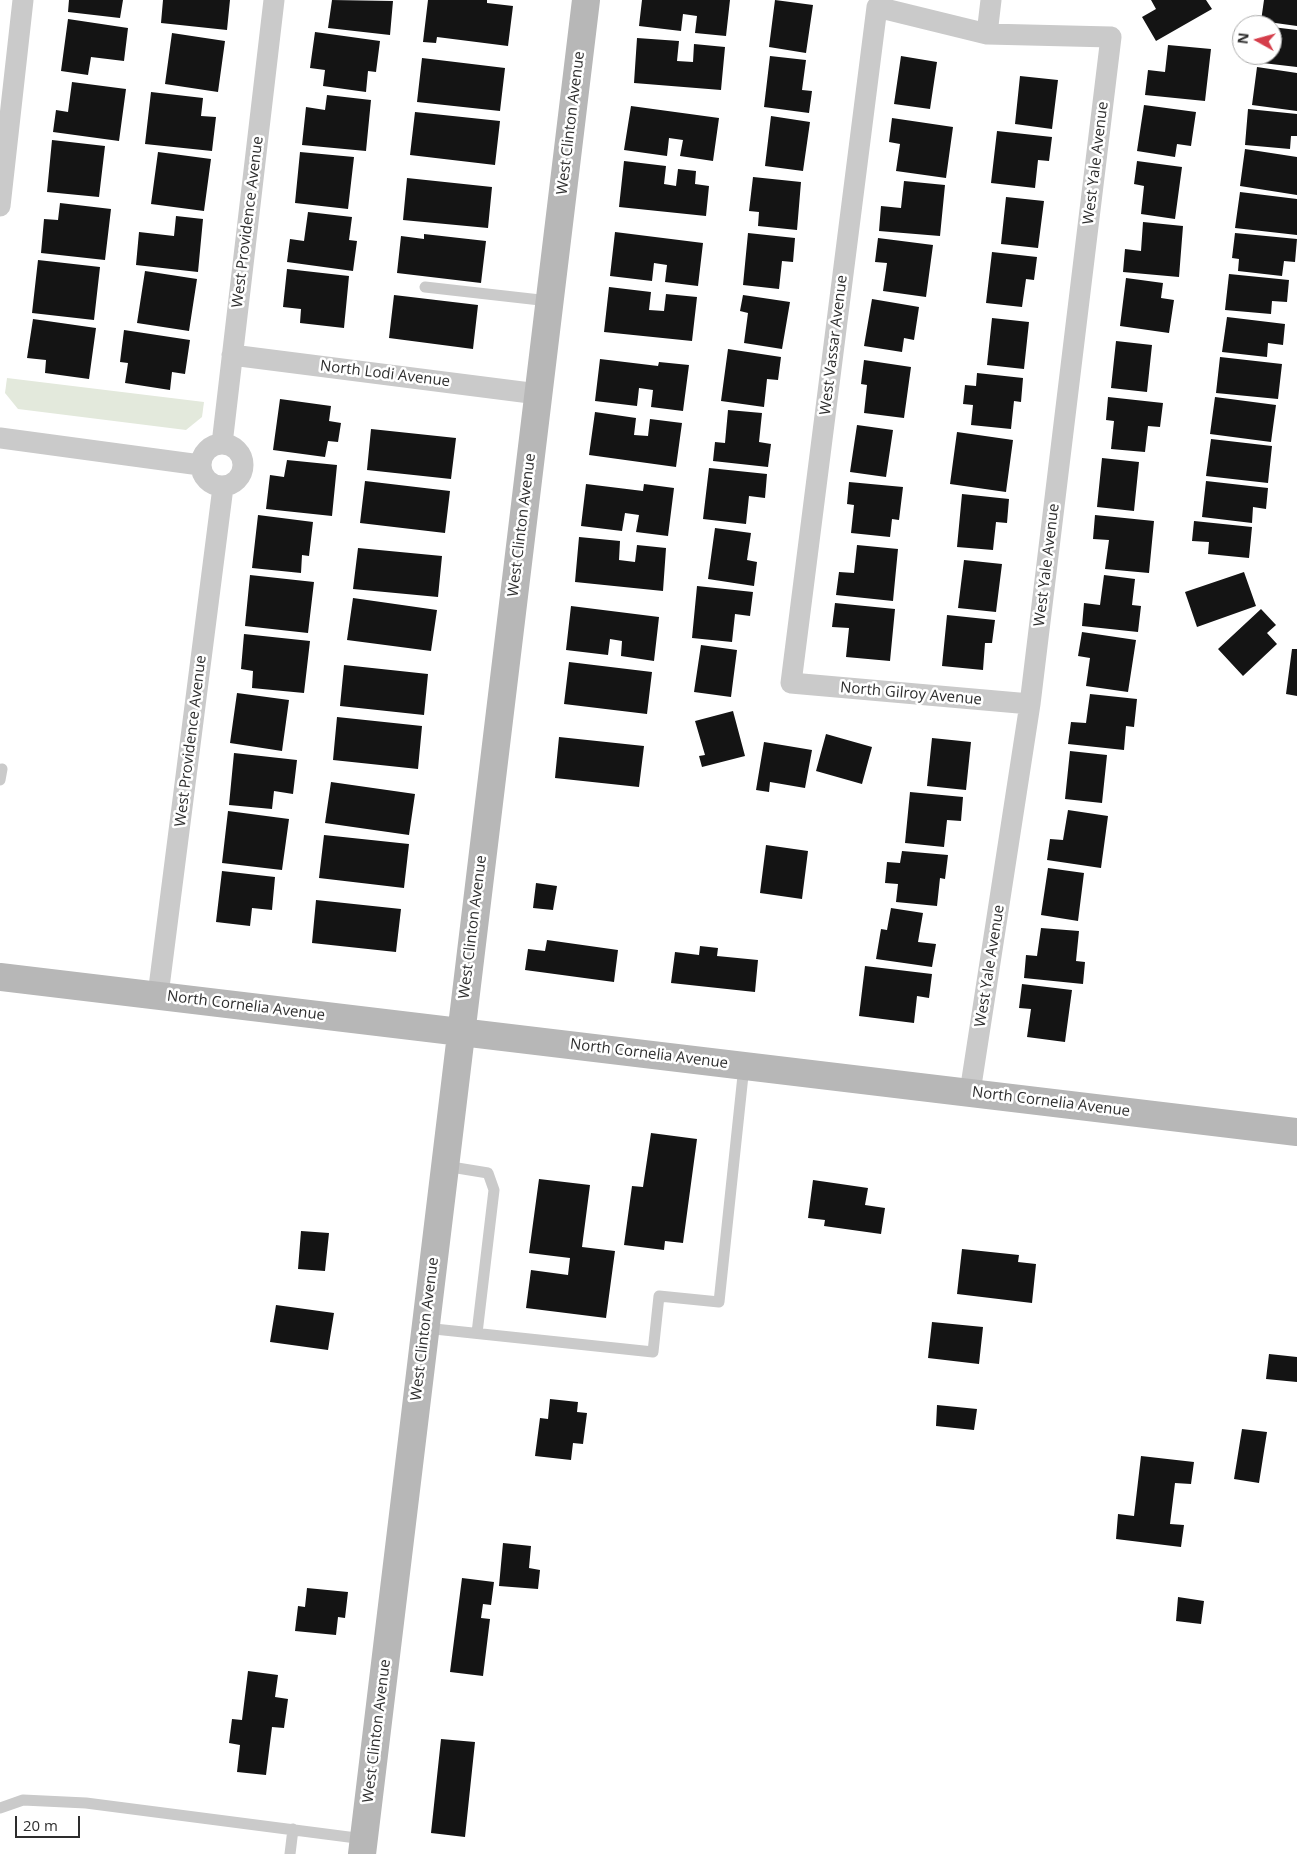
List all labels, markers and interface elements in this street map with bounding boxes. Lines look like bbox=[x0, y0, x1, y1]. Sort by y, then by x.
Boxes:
north arrow bbox=[1232, 15, 1282, 65]
text: N bbox=[1232, 31, 1253, 45]
street label: West Clinton Avenue bbox=[553, 50, 589, 196]
street label: West Yale Avenue bbox=[1080, 101, 1112, 225]
street label: West Providence Avenue bbox=[229, 135, 267, 309]
street label: West Vassar Avenue bbox=[816, 274, 852, 416]
street label: North Lodi Avenue bbox=[319, 357, 451, 391]
street label: West Clinton Avenue bbox=[504, 452, 540, 598]
street label: West Yale Avenue bbox=[1031, 503, 1063, 627]
street label: West Providence Avenue bbox=[172, 654, 210, 828]
street label: North Gilroy Avenue bbox=[839, 679, 983, 709]
street label: West Clinton Avenue bbox=[455, 854, 491, 1000]
street label: West Yale Avenue bbox=[971, 903, 1009, 1029]
street label: North Cornelia Avenue bbox=[166, 987, 326, 1025]
street label: North Cornelia Avenue bbox=[569, 1035, 729, 1073]
street label: North Cornelia Avenue bbox=[971, 1083, 1131, 1121]
street label: West Clinton Avenue bbox=[407, 1256, 443, 1402]
street label: West Clinton Avenue bbox=[359, 1658, 395, 1804]
scale bar bbox=[18, 1806, 82, 1838]
text: 20 m bbox=[23, 1815, 58, 1835]

